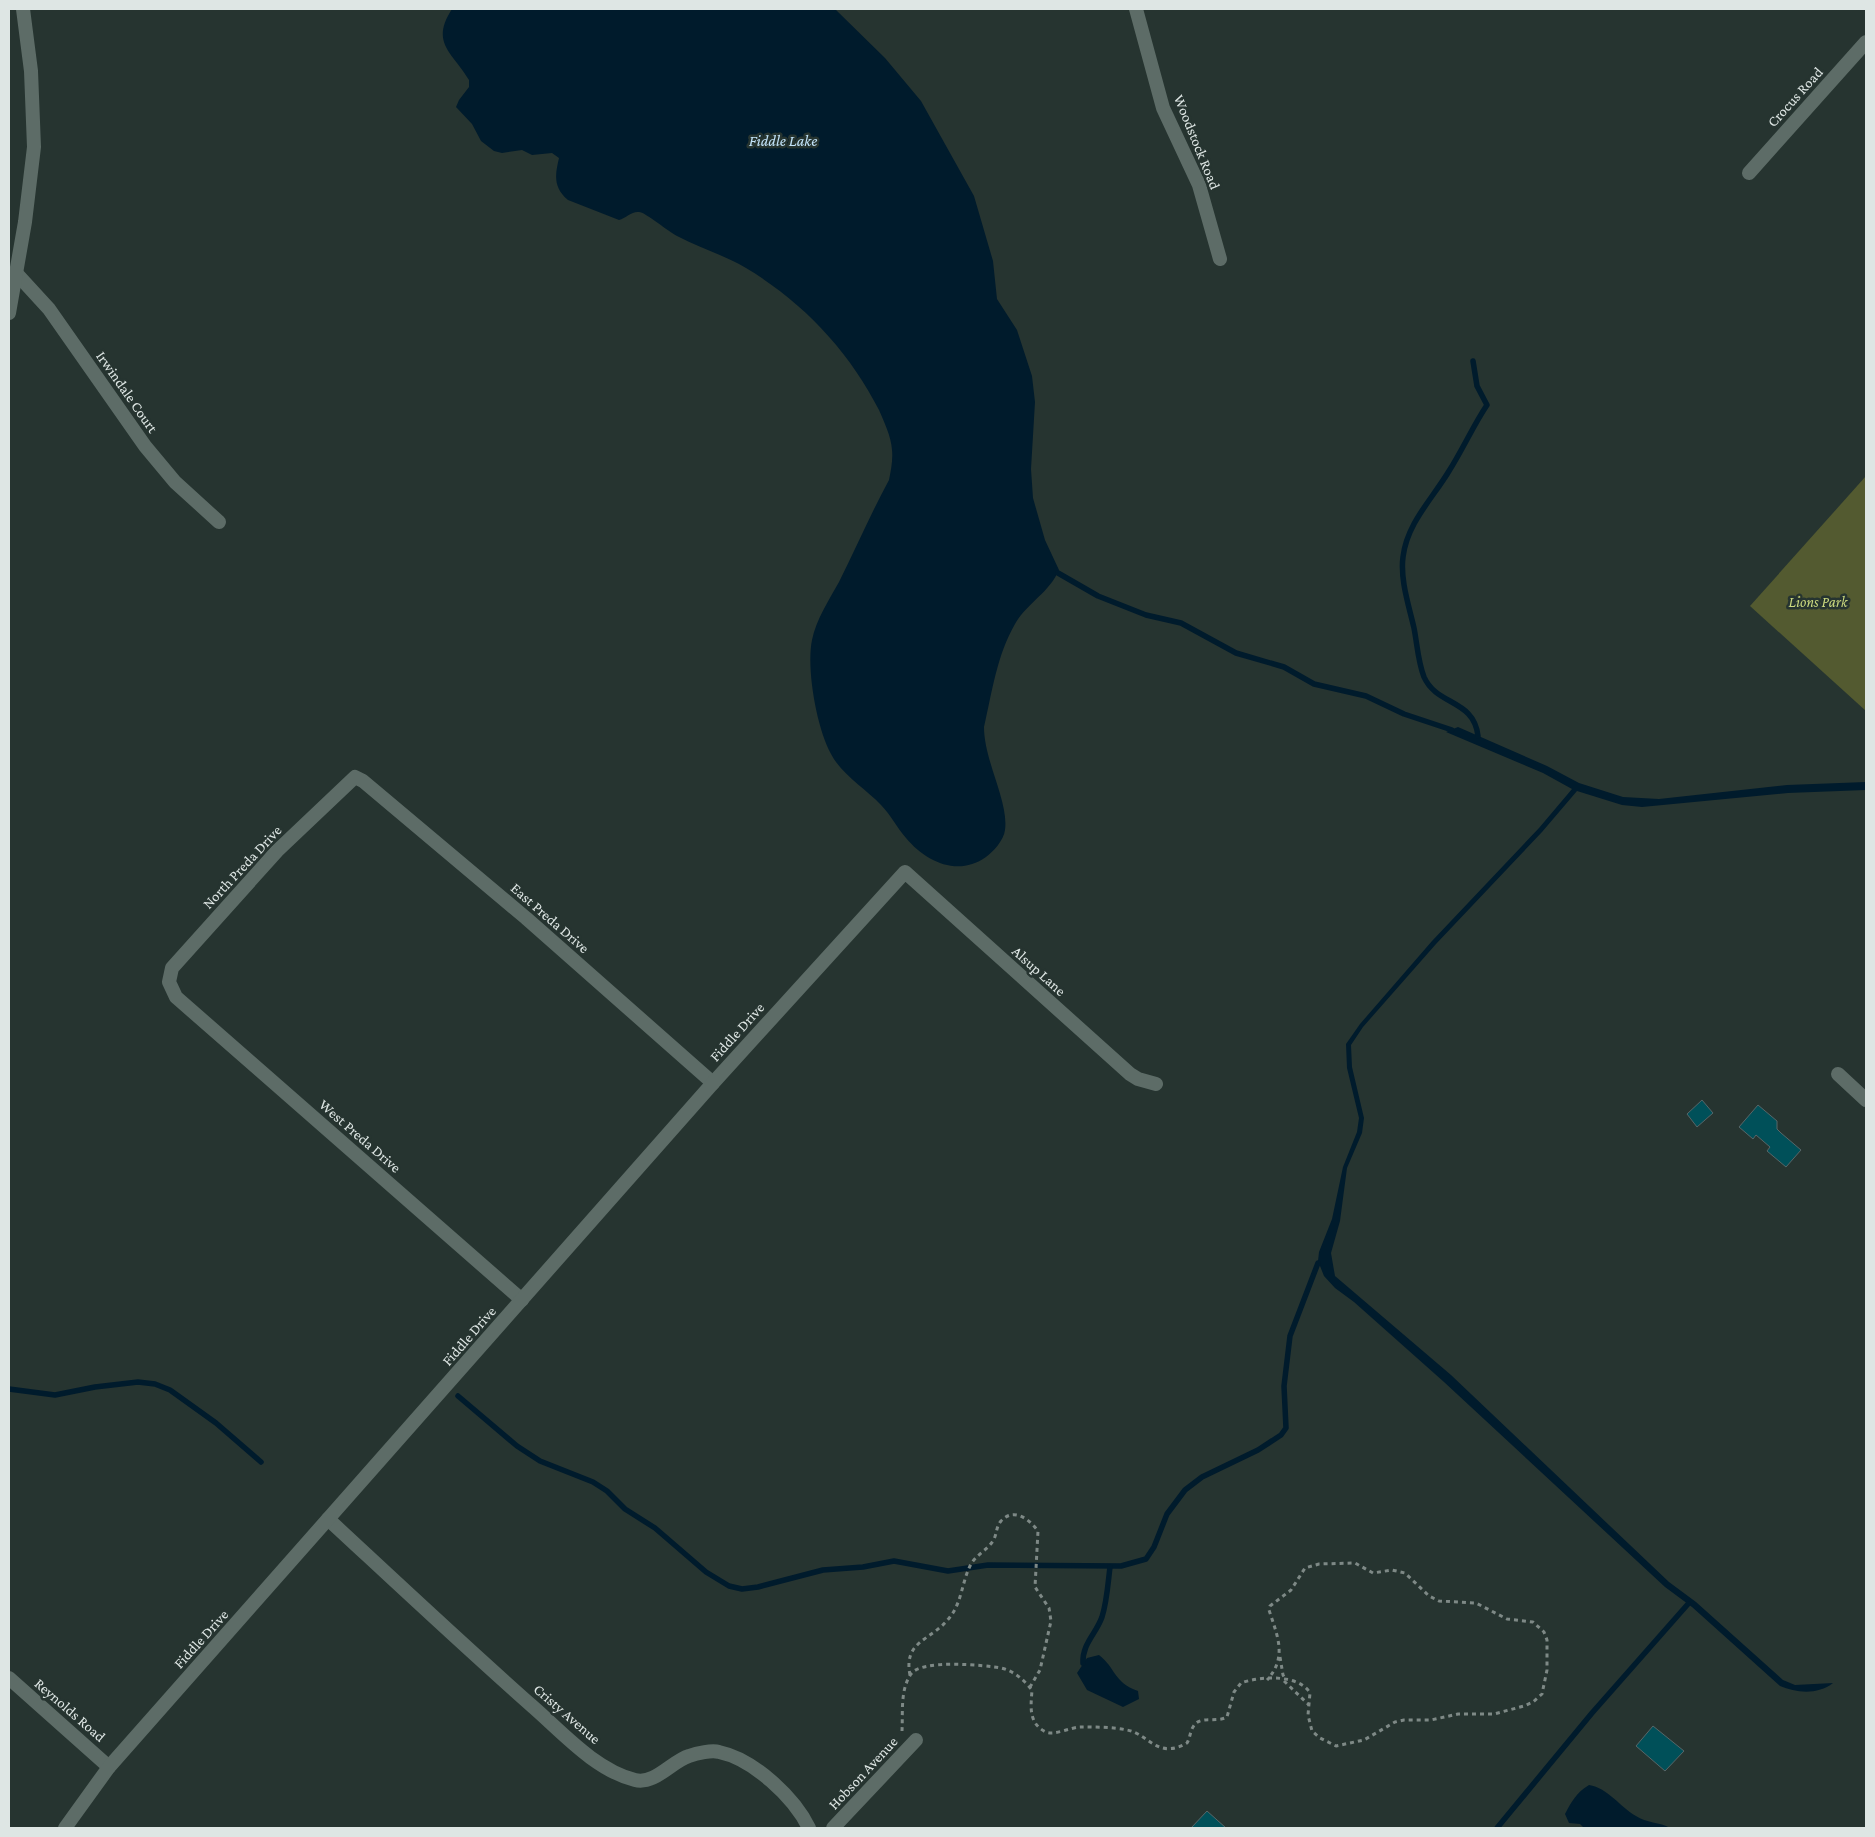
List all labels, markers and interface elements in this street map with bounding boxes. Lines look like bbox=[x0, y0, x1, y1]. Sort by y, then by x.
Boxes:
street label: Crocus Road bbox=[1764, 64, 1826, 130]
street label: Woodstock Road bbox=[1171, 92, 1223, 192]
water label: Fiddle Lake bbox=[749, 132, 817, 149]
street label: Irwindale Court bbox=[93, 348, 162, 437]
park label: Lions Park bbox=[1789, 594, 1849, 610]
street label: North Preda Drive bbox=[199, 822, 285, 912]
street label: East Preda Drive bbox=[508, 880, 593, 957]
street label: Alsup Lane bbox=[1008, 943, 1069, 1000]
street label: Fiddle Drive bbox=[707, 999, 768, 1064]
street label: West Preda Drive bbox=[316, 1096, 404, 1176]
street label: Fiddle Drive bbox=[439, 1303, 499, 1369]
street label: Fiddle Drive bbox=[171, 1606, 232, 1671]
street label: Reynolds Road bbox=[31, 1675, 109, 1746]
street label: Cristy Avenue bbox=[530, 1681, 604, 1748]
street label: Hobson Avenue bbox=[825, 1733, 901, 1813]

